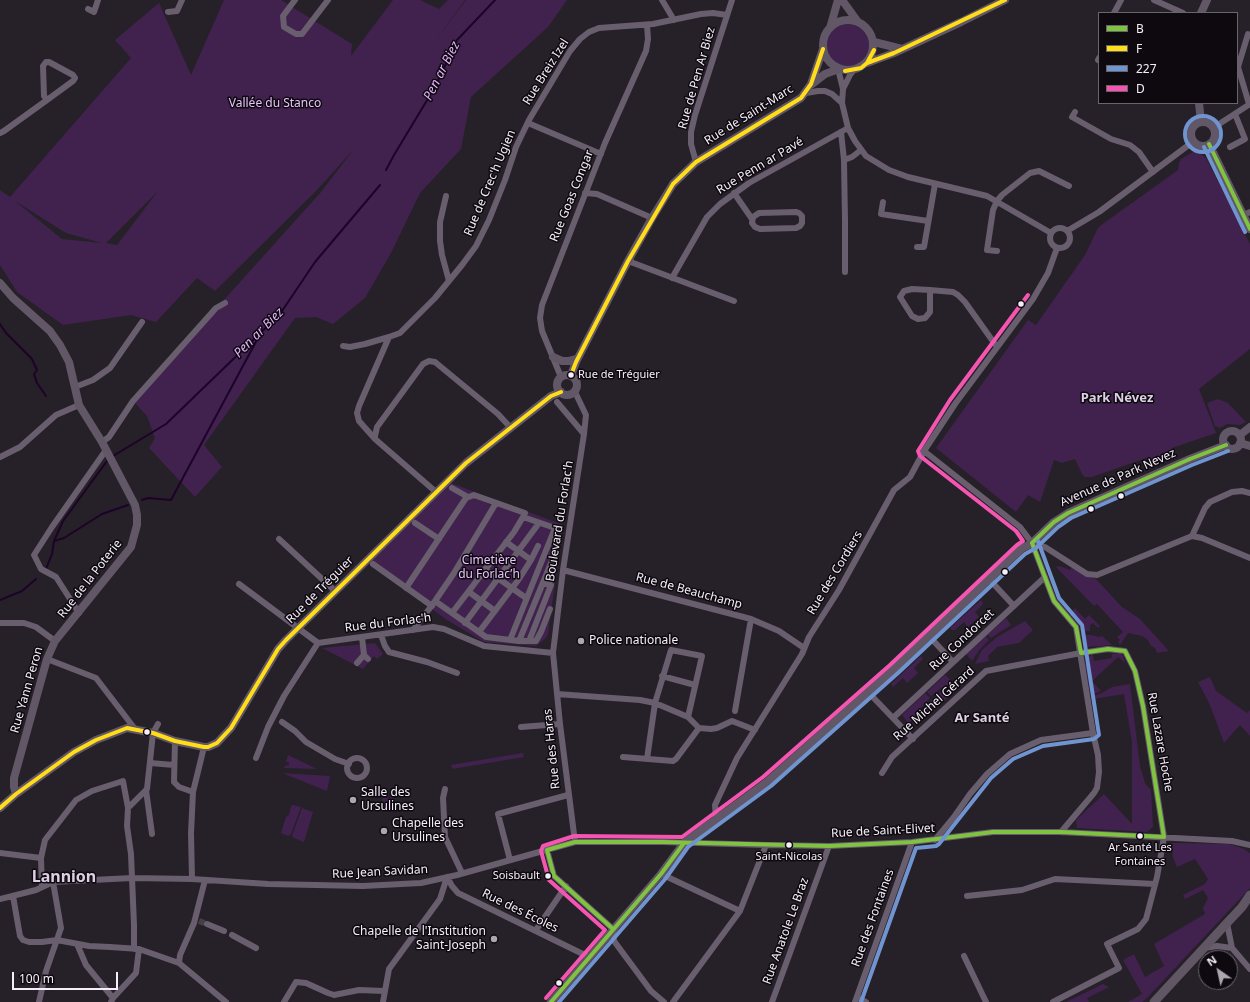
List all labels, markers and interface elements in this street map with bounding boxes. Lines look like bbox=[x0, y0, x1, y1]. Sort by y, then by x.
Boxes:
legend bbox=[1098, 12, 1238, 104]
text: B bbox=[1136, 20, 1144, 37]
street label: Rue de Pen Ar Biez bbox=[676, 25, 718, 131]
street label: Rue Breiz Izel bbox=[520, 36, 572, 108]
water label: Pen ar Biez bbox=[421, 39, 463, 103]
text: F bbox=[1136, 40, 1142, 57]
text: 227 bbox=[1136, 60, 1157, 77]
text: D bbox=[1136, 80, 1145, 97]
street label: Rue de Saint-Marc bbox=[702, 82, 796, 148]
park label: Vallée du Stanco bbox=[229, 97, 321, 111]
street label: Rue de Crec'h Ugien bbox=[461, 128, 519, 238]
street label: Rue Penn ar Pavé bbox=[714, 134, 806, 198]
street label: Rue Goas Congar bbox=[547, 148, 597, 244]
unlabelled marker bbox=[1016, 299, 1026, 309]
water label: Pen ar Biez bbox=[231, 305, 287, 361]
place label: Rue de Tréguier bbox=[578, 368, 660, 382]
marker: Rue de Tréguier bbox=[566, 370, 576, 380]
district label: Park Névez bbox=[1081, 390, 1153, 406]
street label: Avenue de Park Nevez bbox=[1058, 446, 1178, 510]
street label: Boulevard du Forlac'h bbox=[543, 459, 577, 583]
unlabelled marker bbox=[1116, 491, 1126, 501]
unlabelled marker bbox=[1086, 504, 1096, 514]
street label: Rue des Cordiers bbox=[804, 528, 866, 618]
street label: Rue de la Poterie bbox=[55, 537, 125, 621]
street label: Rue de Tréguier bbox=[283, 553, 357, 627]
park label: Cimetière du Forlac’h bbox=[458, 554, 520, 582]
unlabelled marker bbox=[1000, 567, 1010, 577]
street label: Rue de Beauchamp bbox=[634, 570, 744, 612]
street label: Rue Condorcet bbox=[927, 606, 997, 674]
street label: Rue du Forlac'h bbox=[344, 611, 432, 635]
place label: Police nationale bbox=[589, 634, 678, 648]
marker: Police nationale bbox=[576, 636, 586, 646]
street label: Rue Yann Peron bbox=[8, 645, 46, 735]
street label: Rue Michel Gérard bbox=[891, 664, 977, 744]
street label: Rue Lazare Hoche bbox=[1144, 691, 1176, 793]
street label: Rue des Haras bbox=[541, 708, 563, 790]
district label: Ar Santé bbox=[955, 710, 1009, 726]
unlabelled marker bbox=[142, 727, 152, 737]
place label: Salle des Ursulines bbox=[361, 786, 414, 814]
marker: Salle des Ursulines bbox=[348, 795, 358, 805]
place label: Chapelle des Ursulines bbox=[392, 817, 464, 845]
street label: Rue de Saint-Elivet bbox=[831, 821, 935, 841]
marker: Chapelle des Ursulines bbox=[379, 826, 389, 836]
marker: Ar Santé Les Fontaines bbox=[1135, 831, 1145, 841]
marker: Saint-Nicolas bbox=[784, 840, 794, 850]
place label: Ar Santé Les Fontaines bbox=[1108, 841, 1172, 867]
place label: Saint-Nicolas bbox=[756, 850, 822, 864]
street label: Rue Jean Savidan bbox=[332, 862, 428, 882]
district label: Lannion bbox=[32, 867, 96, 887]
street label: Rue des Fontaines bbox=[849, 867, 897, 969]
place label: Soisbault bbox=[493, 869, 540, 883]
marker: Soisbault bbox=[543, 871, 553, 881]
street label: Rue Anatole Le Braz bbox=[760, 876, 812, 986]
street label: Rue des Écoles bbox=[480, 886, 560, 936]
place label: Chapelle de l'Institution Saint-Joseph bbox=[352, 925, 486, 953]
marker: Chapelle de l'Institution Saint-Joseph bbox=[489, 934, 499, 944]
north arrow bbox=[1198, 950, 1238, 990]
text: N bbox=[1204, 952, 1219, 969]
scale bar bbox=[14, 964, 120, 990]
text: 100 m bbox=[19, 970, 54, 987]
unlabelled marker bbox=[554, 978, 564, 988]

